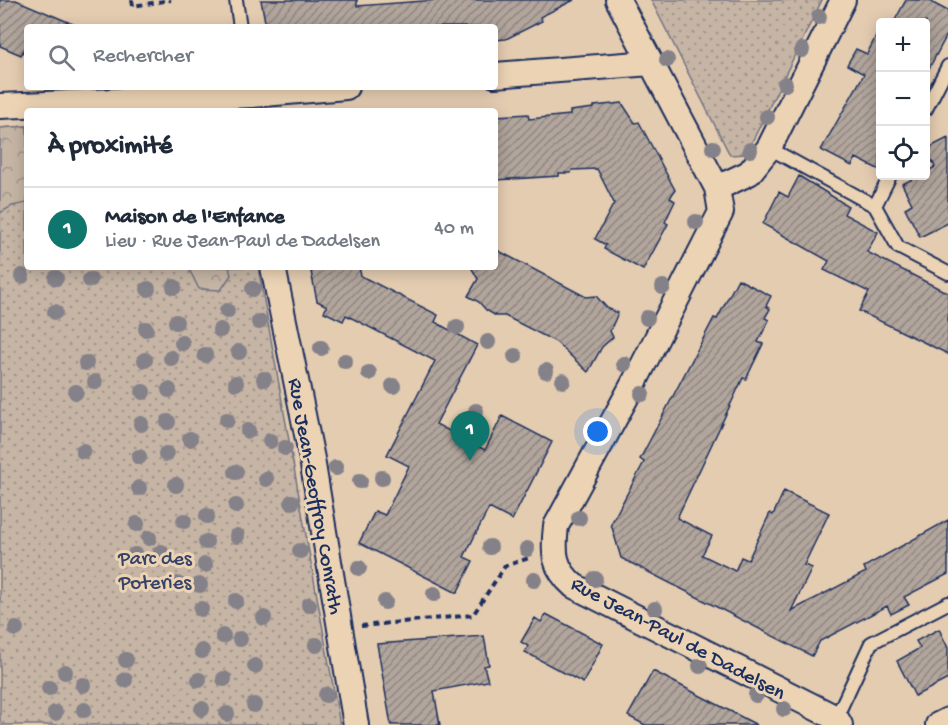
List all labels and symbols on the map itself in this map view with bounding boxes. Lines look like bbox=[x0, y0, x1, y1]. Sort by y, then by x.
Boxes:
street label: Rue Jean-Geoffroy Conrath bbox=[280, 376, 347, 617]
pin: 1 bbox=[450, 412, 490, 461]
your location bbox=[583, 417, 612, 446]
park label: Parc des Poteries bbox=[117, 548, 193, 597]
street label: Rue Jean-Paul de Dadelsen bbox=[566, 573, 789, 707]

